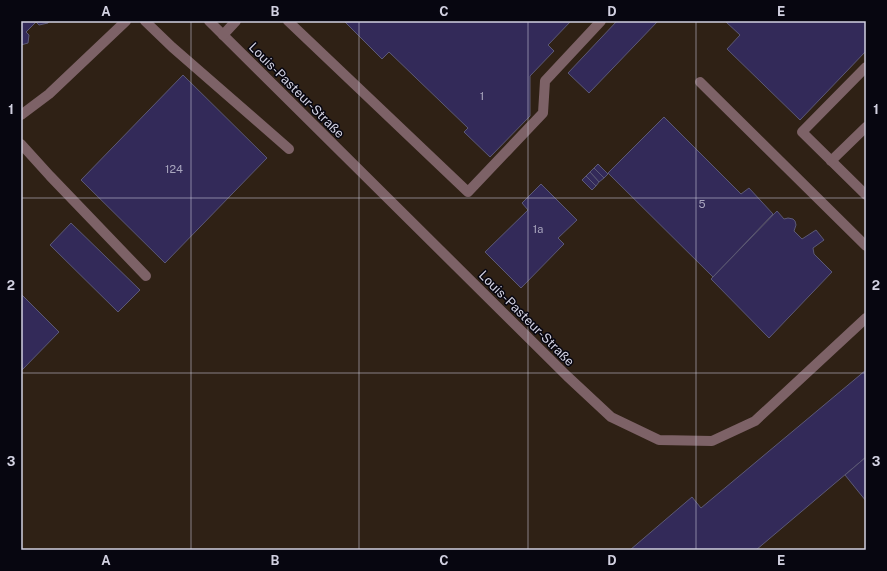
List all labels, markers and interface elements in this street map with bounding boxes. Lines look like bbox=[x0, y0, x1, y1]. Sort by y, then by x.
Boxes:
text: A bbox=[101, 4, 111, 19]
text: B bbox=[271, 4, 280, 19]
text: C bbox=[439, 4, 449, 19]
text: D bbox=[607, 4, 617, 19]
text: E bbox=[777, 4, 785, 19]
street label: Louis-Pasteur-Straße bbox=[246, 40, 347, 141]
house number: 1 bbox=[480, 90, 484, 102]
text: 1 bbox=[8, 102, 14, 117]
text: 1 bbox=[873, 102, 879, 117]
house number: 124 bbox=[165, 163, 183, 175]
house number: 5 bbox=[698, 198, 706, 210]
house number: 1a bbox=[533, 223, 543, 235]
street label: Louis-Pasteur-Straße bbox=[476, 268, 577, 369]
text: 2 bbox=[7, 278, 15, 293]
text: 2 bbox=[872, 278, 880, 293]
text: 3 bbox=[7, 454, 16, 469]
text: 3 bbox=[872, 454, 881, 469]
text: A bbox=[101, 553, 111, 568]
text: B bbox=[271, 553, 280, 568]
text: C bbox=[439, 553, 449, 568]
text: D bbox=[607, 553, 617, 568]
text: E bbox=[777, 553, 785, 568]

